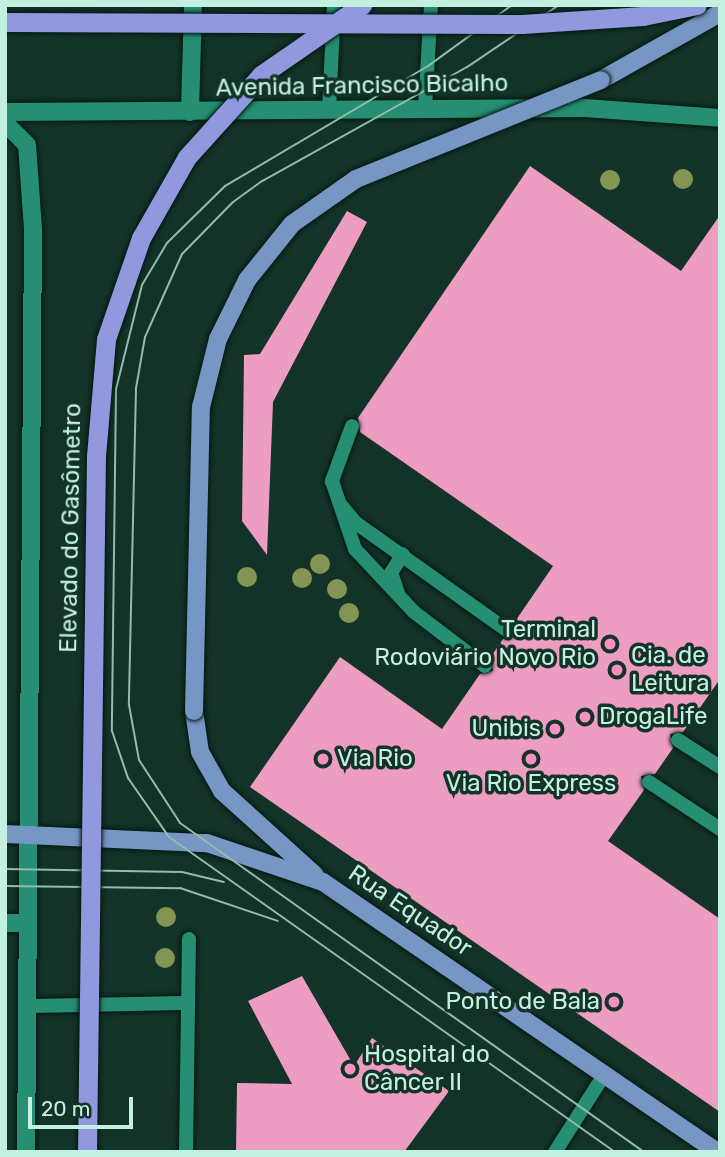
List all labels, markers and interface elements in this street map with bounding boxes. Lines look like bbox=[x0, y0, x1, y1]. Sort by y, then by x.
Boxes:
street label: Avenida Francisco Bicalho bbox=[215, 69, 509, 103]
street label: Elevado do Gasômetro bbox=[54, 403, 88, 653]
place label: Terminal Rodoviário Novo Rio bbox=[374, 616, 596, 672]
marker: Terminal Rodoviário Novo Rio bbox=[602, 636, 618, 652]
place label: Cia. de Leitura bbox=[631, 642, 710, 698]
marker: Cia. de Leitura bbox=[609, 662, 625, 678]
place label: DrogaLife bbox=[599, 703, 708, 731]
marker: DrogaLife bbox=[577, 709, 593, 725]
place label: Unibis bbox=[471, 715, 541, 743]
marker: Unibis bbox=[547, 721, 563, 737]
place label: Via Rio bbox=[337, 745, 413, 773]
marker: Via Rio bbox=[315, 751, 331, 767]
marker: Via Rio Express bbox=[523, 751, 539, 767]
place label: Via Rio Express bbox=[446, 770, 616, 798]
street label: Rua Equador bbox=[343, 859, 477, 963]
place label: Ponto de Bala bbox=[446, 988, 600, 1016]
marker: Ponto de Bala bbox=[606, 994, 622, 1010]
place label: Hospital do Câncer II bbox=[364, 1041, 490, 1097]
marker: Hospital do Câncer II bbox=[342, 1061, 358, 1077]
scale bar bbox=[32, 1084, 136, 1128]
text: 20 m bbox=[41, 1096, 90, 1121]

